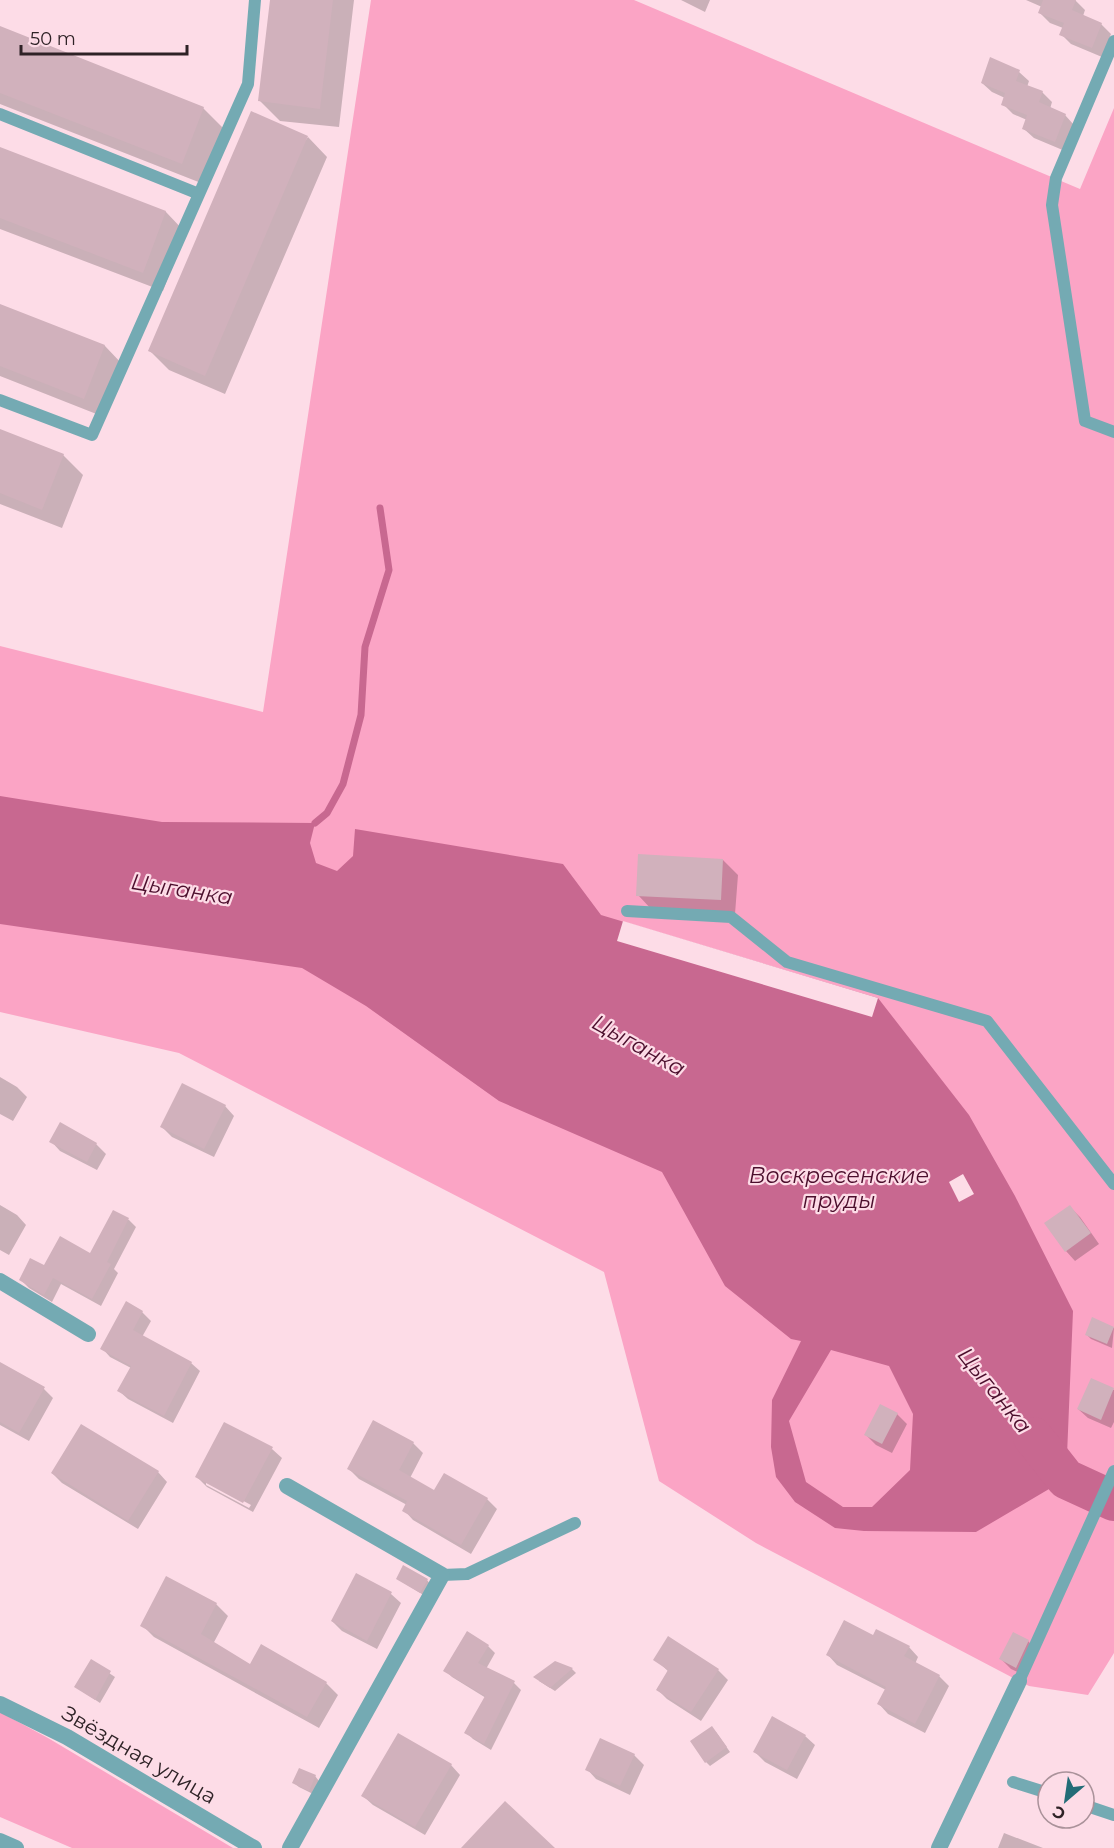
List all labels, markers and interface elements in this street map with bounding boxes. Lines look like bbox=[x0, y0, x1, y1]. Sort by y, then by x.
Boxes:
scale bar bbox=[21, 18, 188, 56]
text: 50 m bbox=[30, 28, 76, 50]
water label: Цыганка bbox=[129, 868, 235, 911]
water label: Цыганка bbox=[587, 1009, 690, 1082]
water label: Воскресенские пруды bbox=[749, 1162, 929, 1214]
water label: Цыганка bbox=[952, 1342, 1037, 1439]
street label: Звёздная улица bbox=[58, 1700, 221, 1809]
north arrow bbox=[1036, 1770, 1096, 1830]
text: С bbox=[1049, 1801, 1069, 1824]

